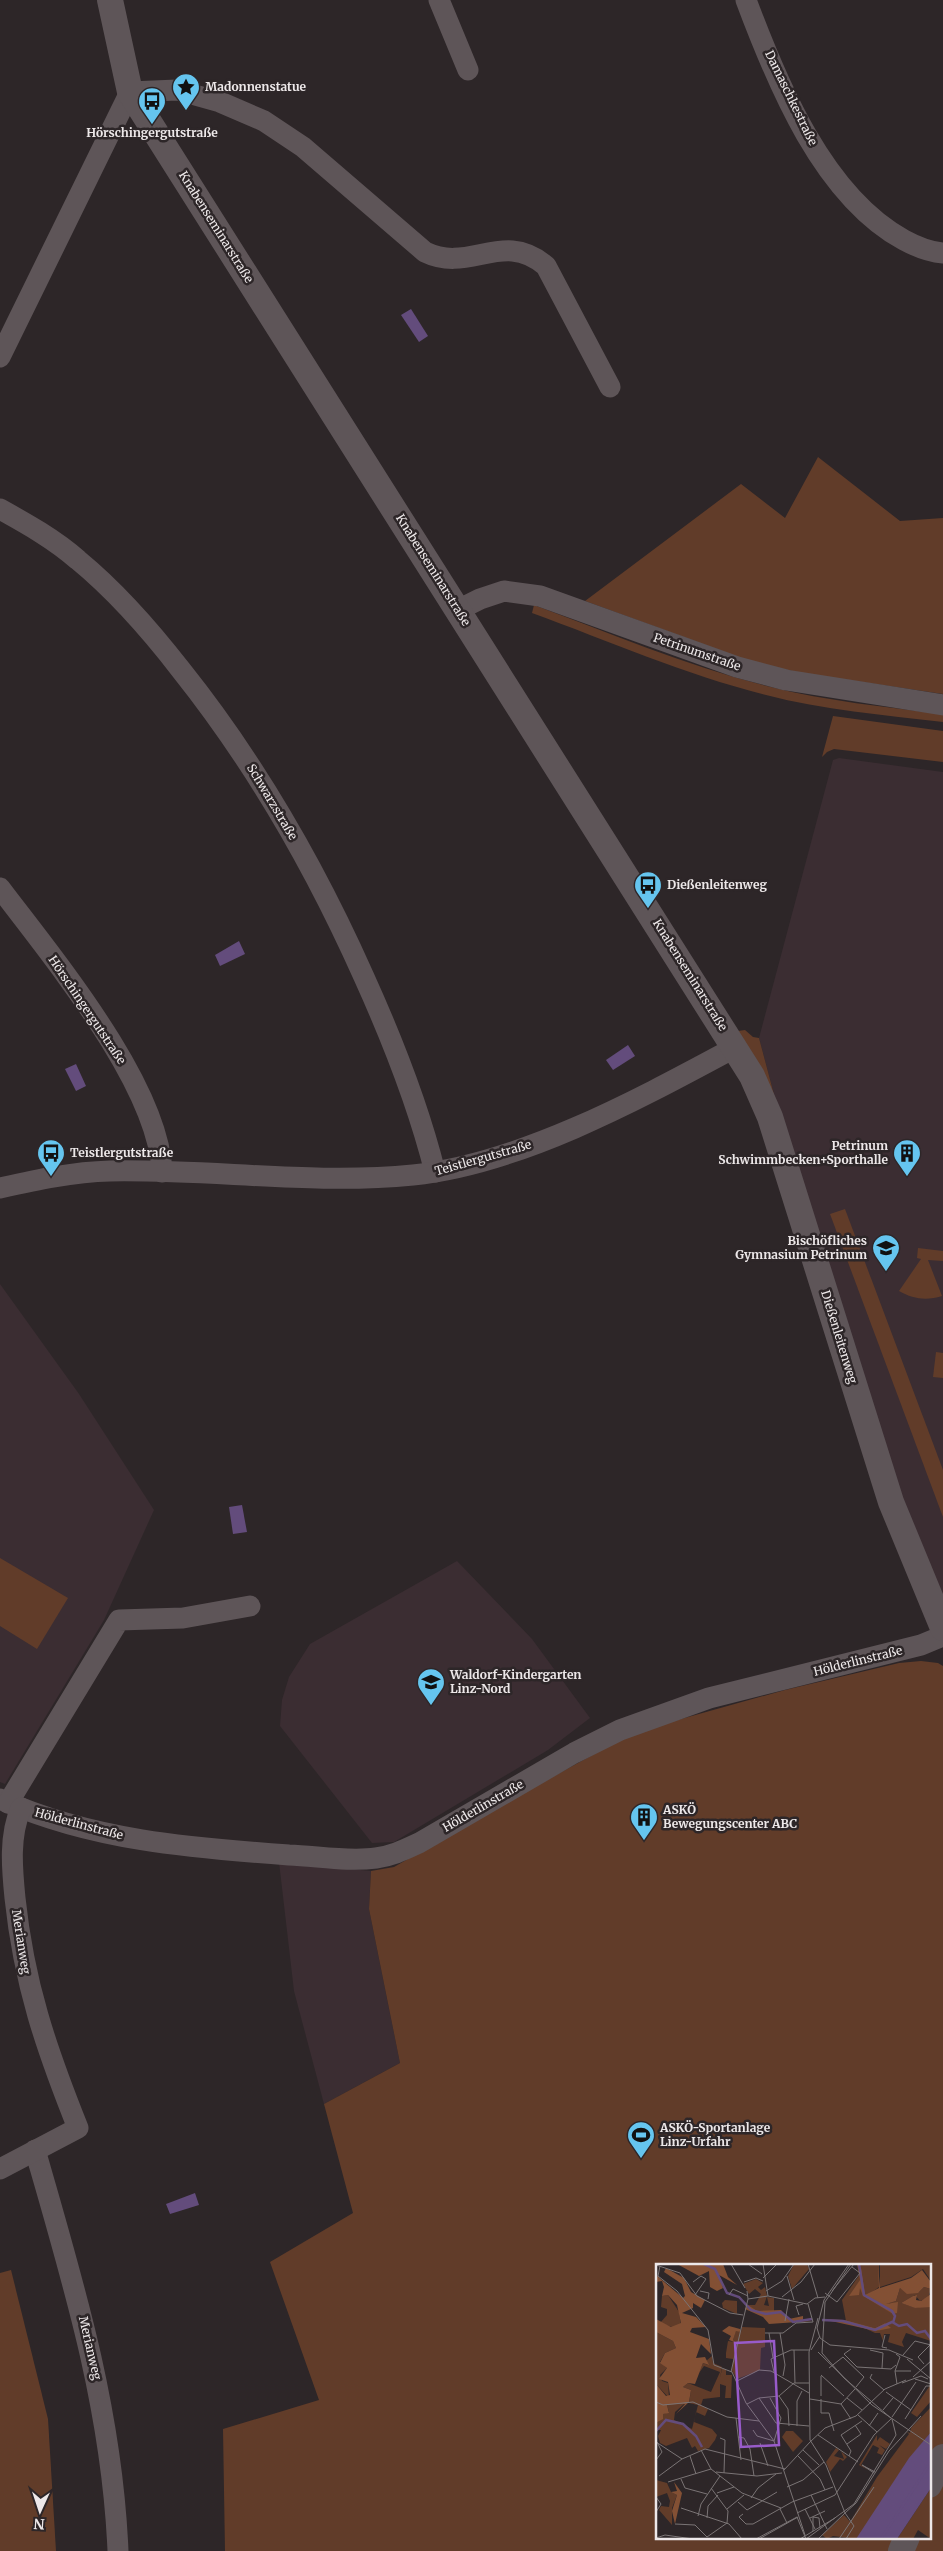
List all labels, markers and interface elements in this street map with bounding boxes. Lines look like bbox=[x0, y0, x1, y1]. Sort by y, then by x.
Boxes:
street label: Damaschkestraße bbox=[762, 48, 821, 148]
place icon: Madonnenstatue bbox=[171, 72, 201, 111]
place label: Madonnenstatue bbox=[205, 79, 307, 94]
bus stop icon: Hörschingergutstraße bbox=[137, 86, 167, 125]
place label: Hörschingergutstraße bbox=[86, 125, 218, 140]
street label: Knabenseminarstraße bbox=[176, 168, 257, 285]
street label: Knabenseminarstraße bbox=[393, 511, 474, 628]
street label: Petrinumstraße bbox=[651, 630, 743, 674]
street label: Schwarzstraße bbox=[244, 761, 301, 842]
bus stop icon: Dießenleitenweg bbox=[633, 870, 663, 909]
place label: Dießenleitenweg bbox=[667, 877, 767, 892]
street label: Knabenseminarstraße bbox=[650, 916, 731, 1033]
street label: Hörschingergutstraße bbox=[46, 953, 129, 1067]
street label: Teistlergutstraße bbox=[433, 1137, 533, 1178]
bus stop icon: Teistlergutstraße bbox=[36, 1138, 66, 1177]
place label: Petrinum Schwimmbecken+Sporthalle bbox=[718, 1138, 888, 1167]
building icon: Petrinum Schwimmbecken+Sporthalle bbox=[892, 1138, 922, 1177]
place label: Teistlergutstraße bbox=[70, 1145, 174, 1160]
place label: Bischöfliches Gymnasium Petrinum bbox=[735, 1233, 867, 1262]
school or university icon: Bischöfliches Gymnasium Petrinum bbox=[871, 1233, 901, 1272]
street label: Dießenleitenweg bbox=[818, 1288, 861, 1386]
street label: Hölderlinstraße bbox=[812, 1642, 904, 1679]
school or university icon: Waldorf-Kindergarten Linz-Nord bbox=[416, 1667, 446, 1706]
place label: Waldorf-Kindergarten Linz-Nord bbox=[449, 1667, 581, 1696]
street label: Hölderlinstraße bbox=[440, 1776, 526, 1835]
building icon: ASKÖ Bewegungscenter ABC bbox=[629, 1802, 659, 1841]
place label: ASKÖ Bewegungscenter ABC bbox=[662, 1802, 797, 1831]
street label: Hölderlinstraße bbox=[33, 1805, 125, 1843]
street label: Merianweg bbox=[9, 1909, 34, 1976]
sports icon: ASKÖ-Sportanlage Linz-Urfahr bbox=[626, 2120, 656, 2159]
place label: ASKÖ-Sportanlage Linz-Urfahr bbox=[659, 2120, 771, 2149]
inset map bbox=[656, 2264, 930, 2538]
street label: Merianweg bbox=[76, 2314, 105, 2382]
north arrow bbox=[15, 2486, 65, 2536]
text: N bbox=[33, 2515, 45, 2533]

